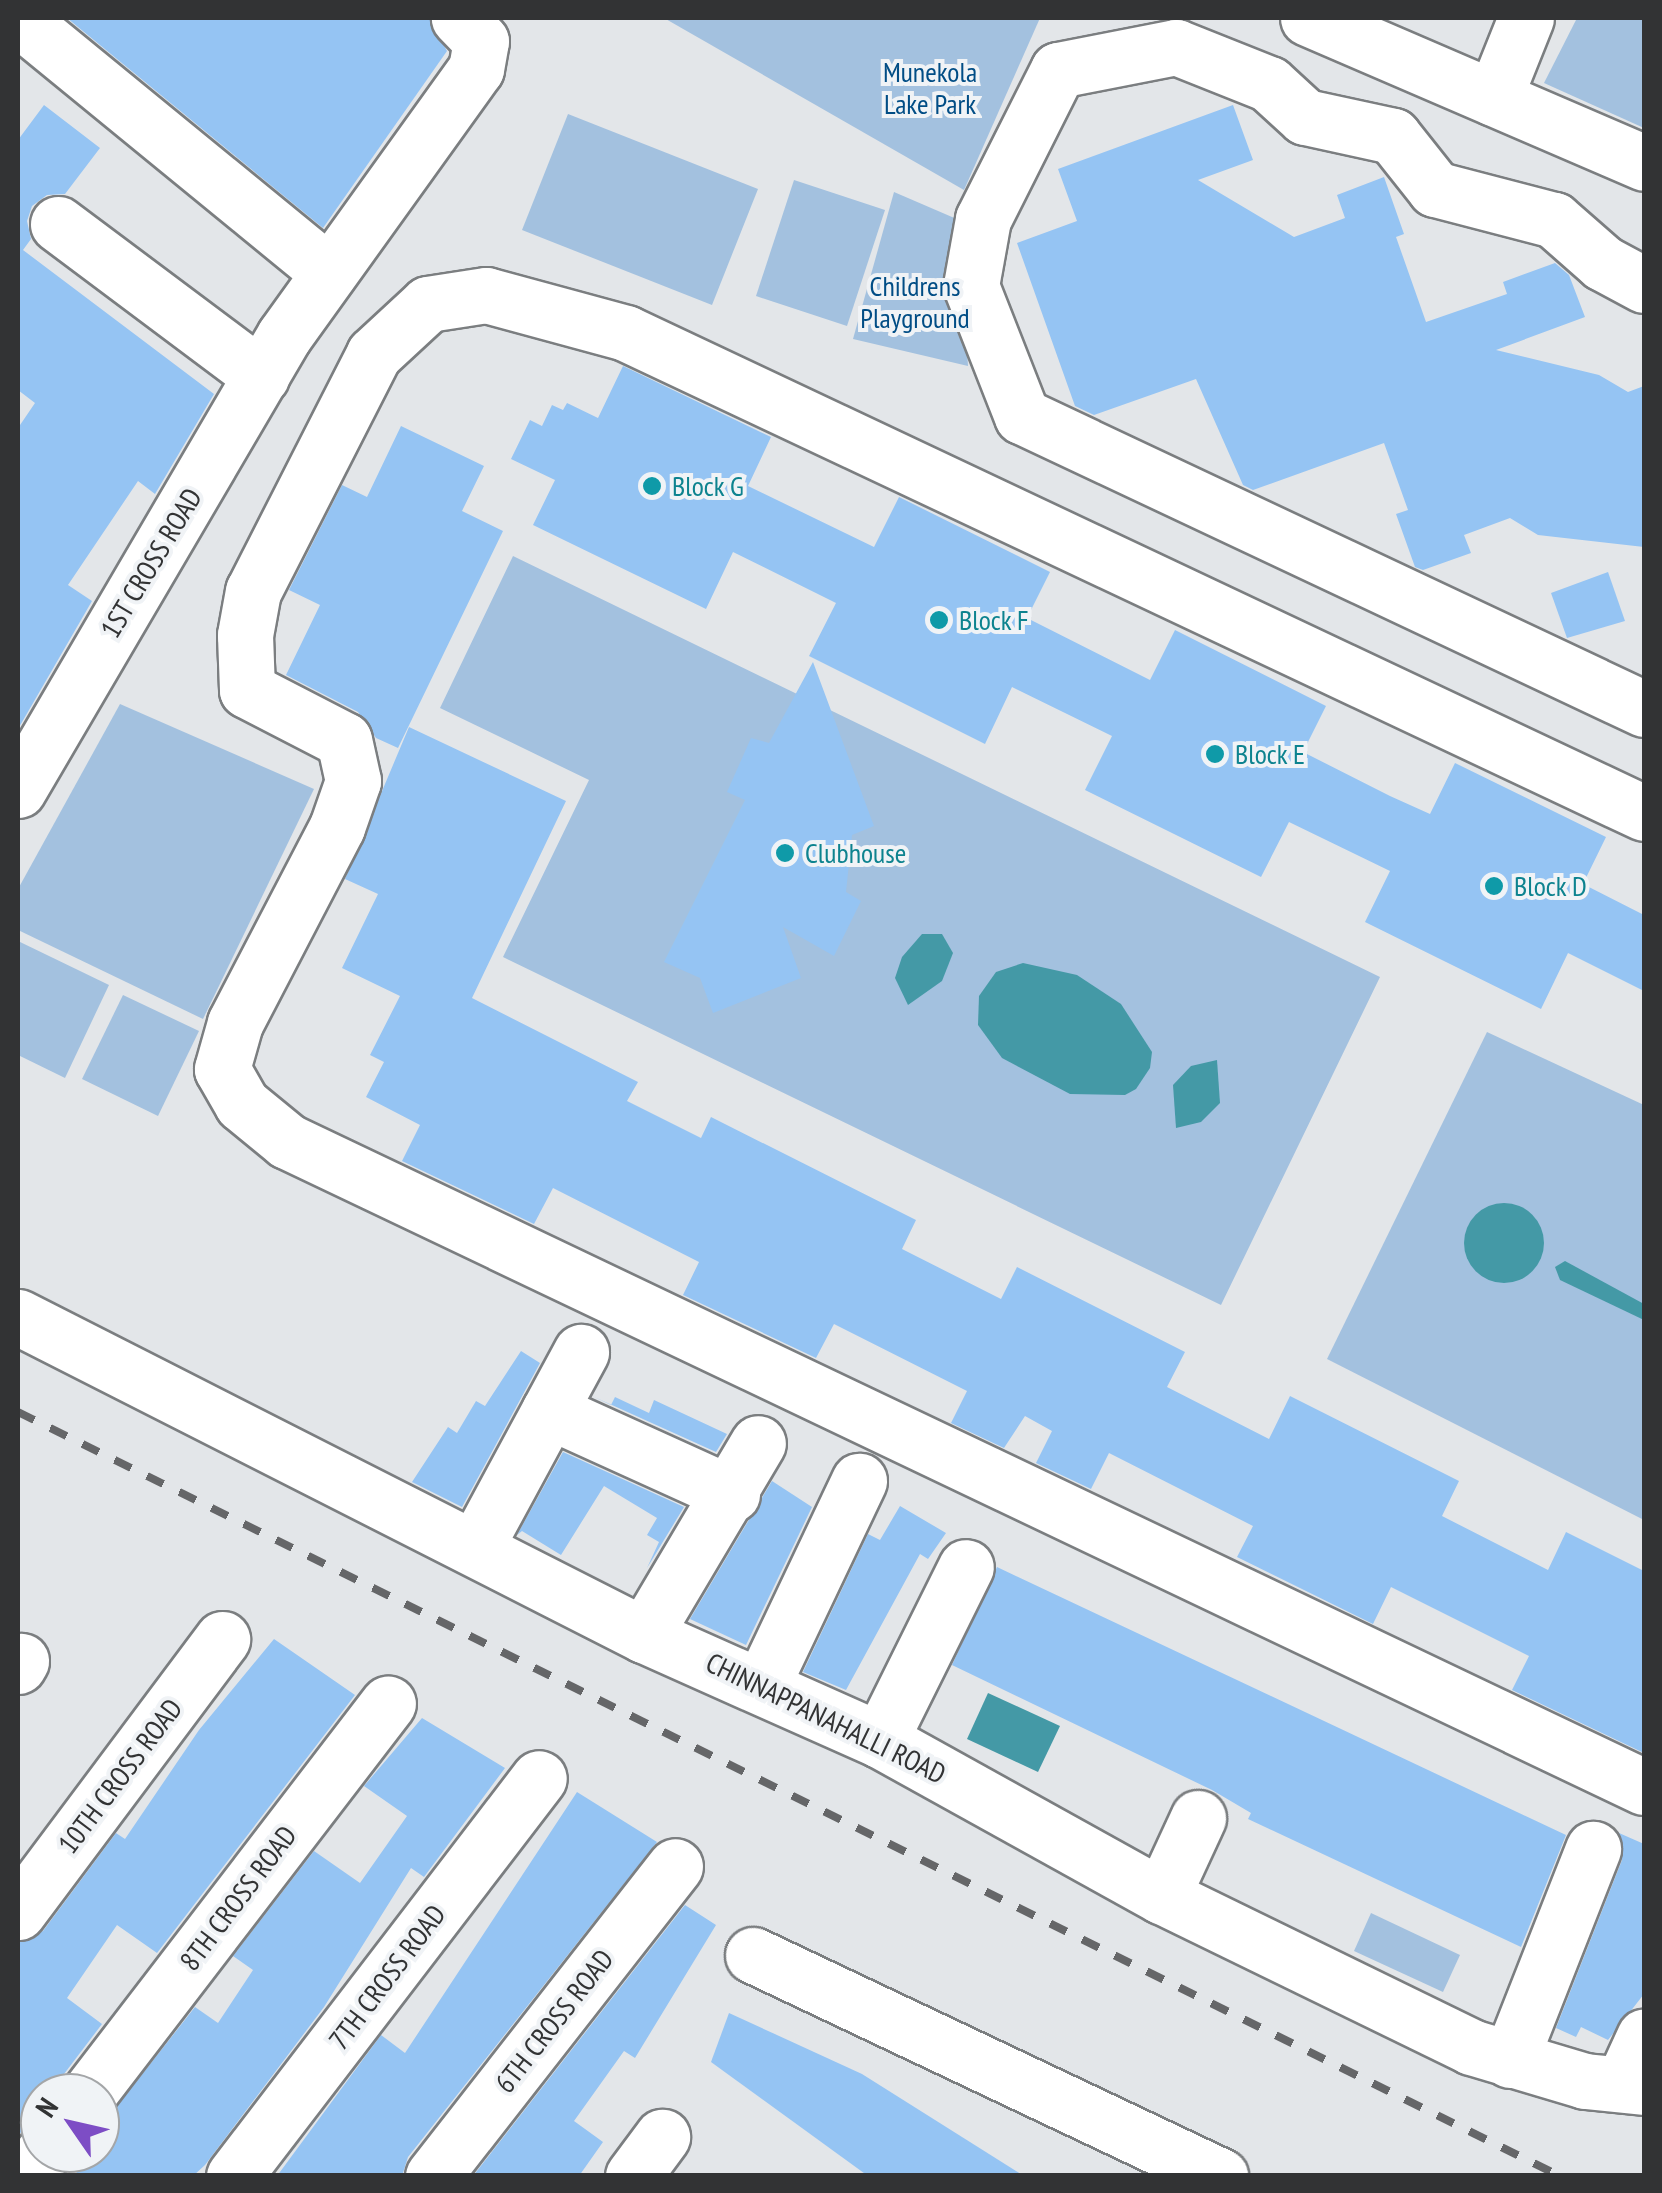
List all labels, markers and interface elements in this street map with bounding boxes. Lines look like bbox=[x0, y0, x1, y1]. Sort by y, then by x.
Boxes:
park label: Munekola Lake Park bbox=[883, 55, 977, 121]
park label: Childrens Playground bbox=[860, 269, 970, 335]
place label: Block G bbox=[672, 469, 744, 503]
marker: Block G bbox=[641, 475, 663, 497]
street label: 1ST CROSS ROAD bbox=[93, 482, 209, 644]
place label: Block F bbox=[959, 603, 1029, 637]
marker: Block F bbox=[928, 609, 950, 631]
place label: Block E bbox=[1235, 737, 1306, 771]
marker: Block E bbox=[1204, 743, 1226, 765]
place label: Clubhouse bbox=[805, 836, 906, 870]
marker: Clubhouse bbox=[774, 842, 796, 864]
place label: Block D bbox=[1514, 869, 1587, 903]
marker: Block D bbox=[1483, 875, 1505, 897]
street label: CHINNAPPANAHALLI ROAD bbox=[701, 1645, 951, 1791]
street label: 10TH CROSS ROAD bbox=[51, 1692, 189, 1860]
street label: 8TH CROSS ROAD bbox=[173, 1819, 303, 1977]
street label: 7TH CROSS ROAD bbox=[322, 1898, 452, 2056]
street label: 6TH CROSS ROAD bbox=[488, 1943, 620, 2099]
north arrow bbox=[20, 2073, 120, 2173]
text: N bbox=[27, 2090, 66, 2124]

